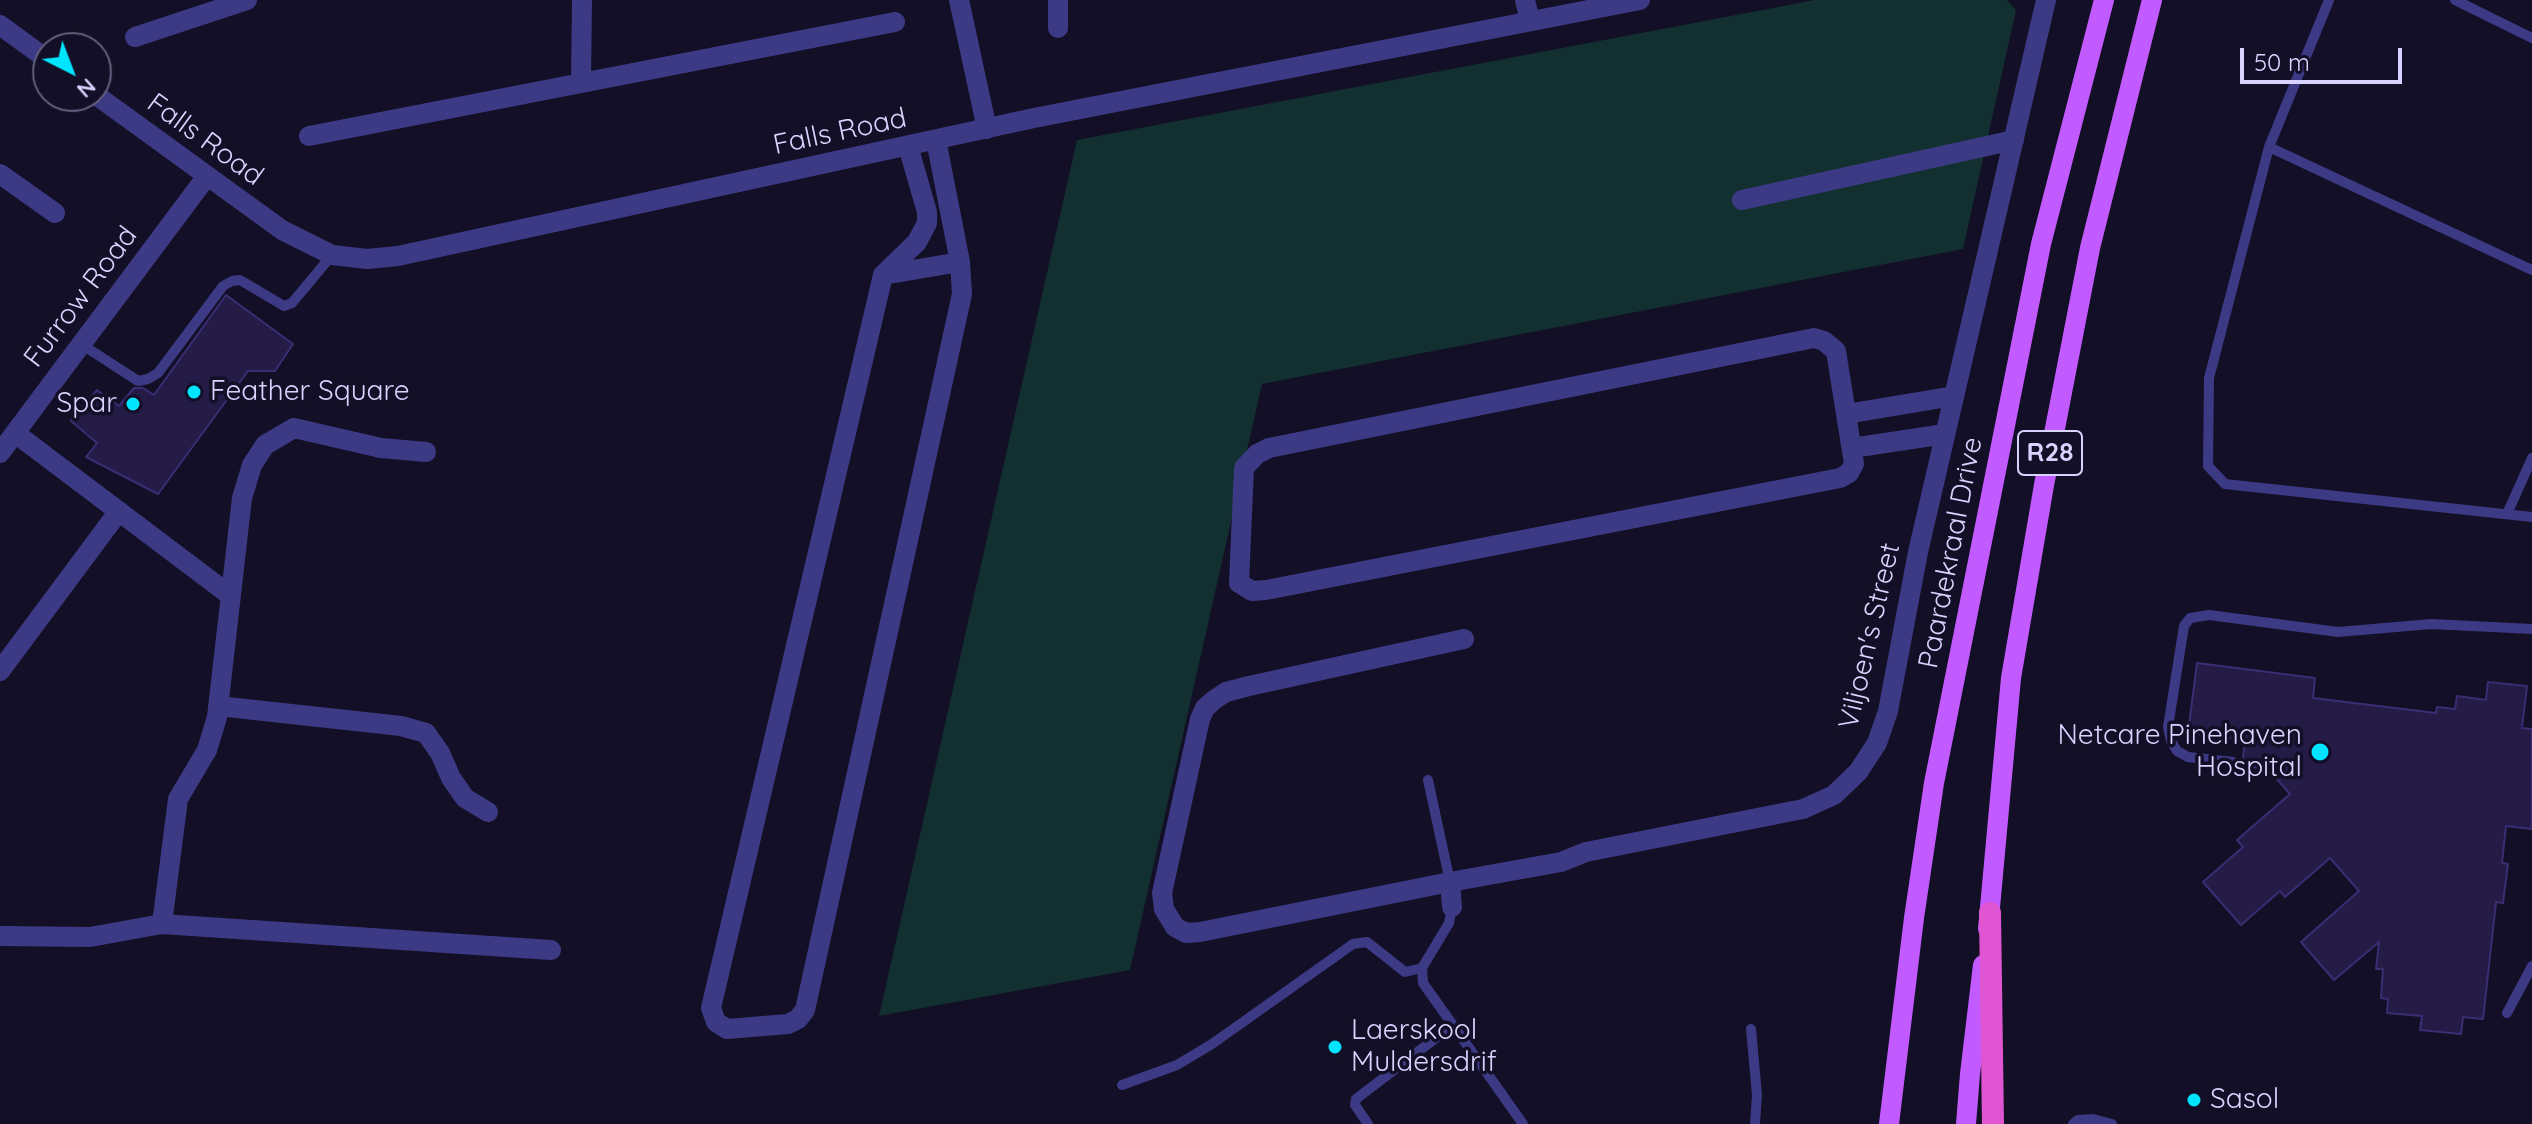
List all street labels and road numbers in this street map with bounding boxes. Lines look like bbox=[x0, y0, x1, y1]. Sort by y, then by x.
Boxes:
street label: Falls Road bbox=[140, 87, 270, 193]
street label: Falls Road bbox=[770, 101, 910, 163]
street label: Furrow Road bbox=[17, 220, 145, 374]
road number: R28 bbox=[2018, 431, 2082, 475]
street label: Paardekraal Drive bbox=[1912, 435, 1990, 671]
street label: Viljoen's Street bbox=[1832, 540, 1908, 732]

